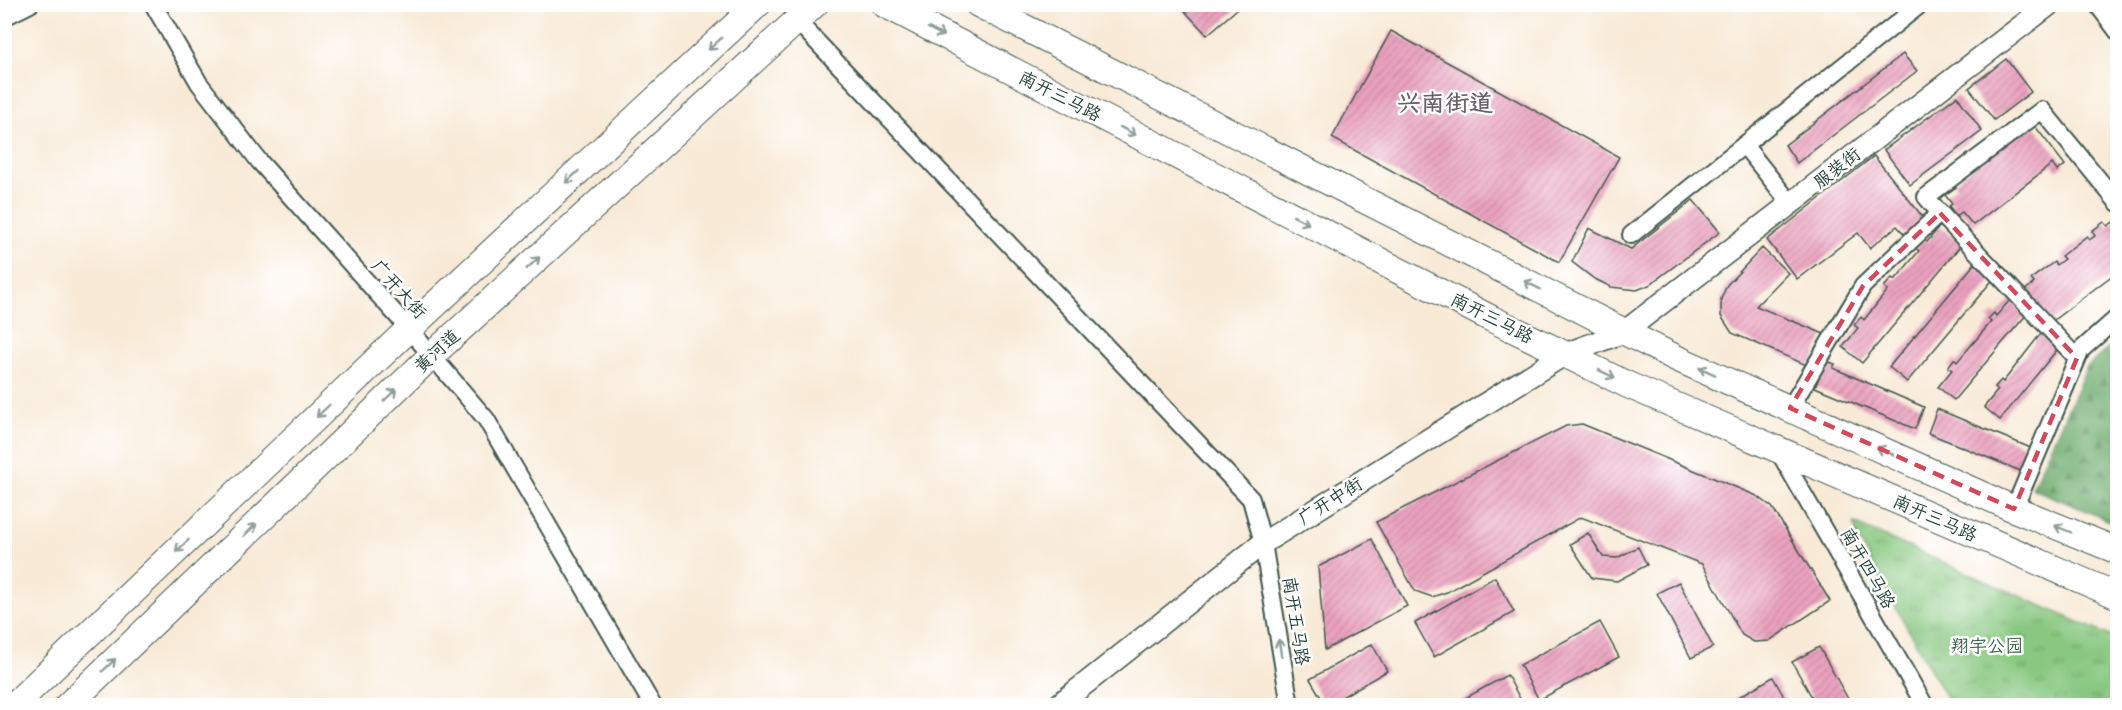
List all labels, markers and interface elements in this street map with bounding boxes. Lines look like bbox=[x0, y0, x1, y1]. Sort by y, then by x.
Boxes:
one-way arrow bbox=[927, 27, 945, 38]
one-way arrow bbox=[708, 37, 723, 51]
street label: 南开三马路 bbox=[1015, 67, 1105, 126]
district label: 兴南街道 bbox=[1397, 89, 1493, 118]
one-way arrow bbox=[1119, 125, 1136, 137]
street label: 服装街 bbox=[1810, 143, 1865, 193]
one-way arrow bbox=[565, 170, 580, 184]
one-way arrow bbox=[1292, 215, 1310, 227]
street label: 广开大街 bbox=[367, 256, 431, 323]
one-way arrow bbox=[526, 256, 541, 270]
one-way arrow bbox=[1524, 279, 1541, 291]
street label: 南开三马路 bbox=[1447, 289, 1537, 348]
street label: 黄河道 bbox=[410, 325, 464, 377]
one-way arrow bbox=[1698, 365, 1716, 377]
one-way arrow bbox=[1597, 369, 1615, 381]
one-way arrow bbox=[383, 388, 398, 402]
one-way arrow bbox=[316, 404, 331, 418]
one-way arrow bbox=[1876, 445, 1894, 456]
street label: 广开中街 bbox=[1294, 473, 1366, 529]
street label: 南开三马路 bbox=[1889, 491, 1980, 546]
one-way arrow bbox=[242, 523, 257, 537]
one-way arrow bbox=[2055, 523, 2073, 534]
street label: 南开四马路 bbox=[1836, 524, 1899, 612]
one-way arrow bbox=[175, 539, 190, 553]
street label: 南开五马路 bbox=[1278, 575, 1313, 667]
park label: 翔宇公园 bbox=[1951, 636, 2023, 657]
one-way arrow bbox=[1275, 638, 1286, 658]
one-way arrow bbox=[101, 658, 116, 672]

